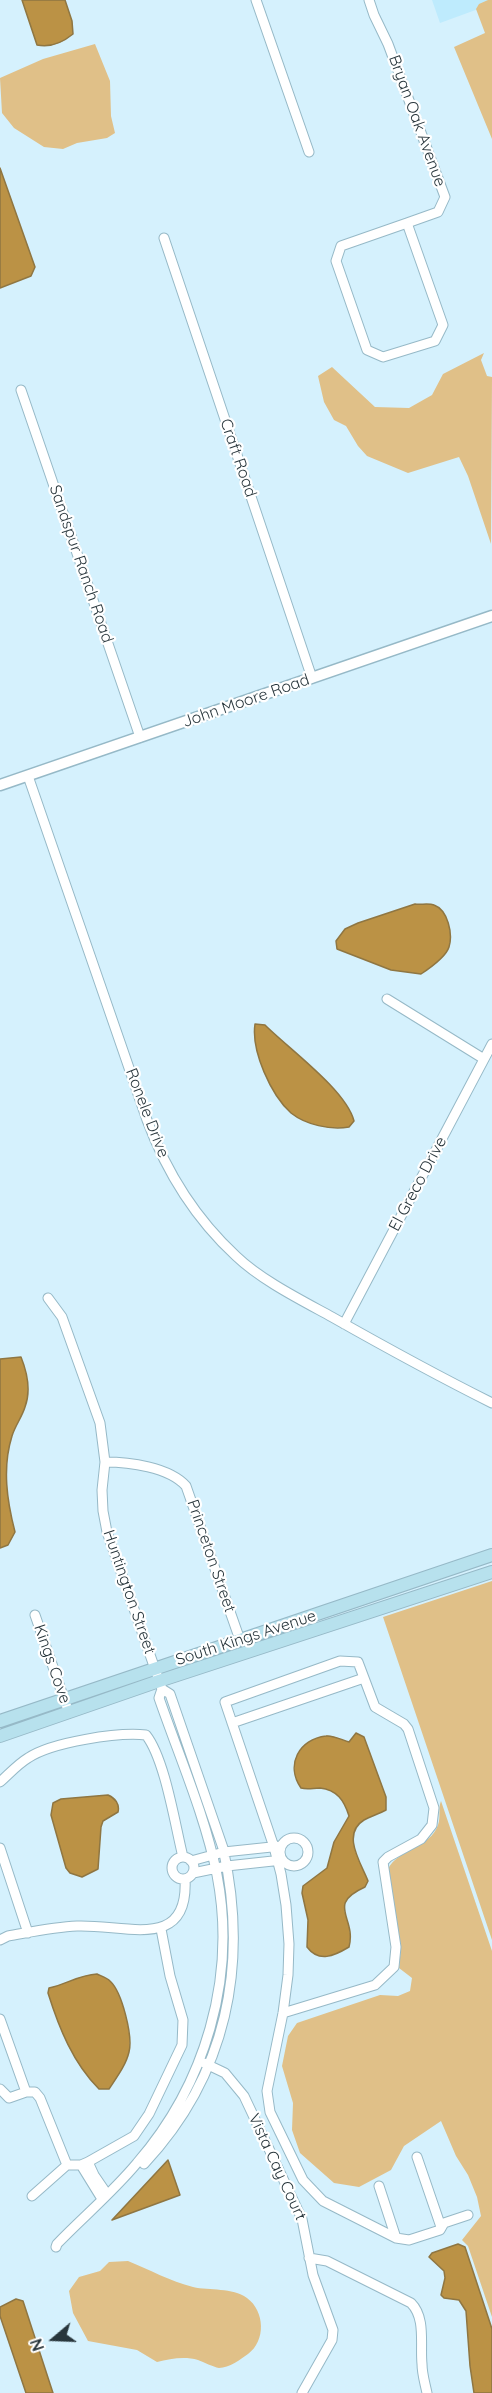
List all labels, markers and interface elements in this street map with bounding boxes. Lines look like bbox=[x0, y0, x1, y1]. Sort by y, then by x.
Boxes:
street label: Bryan Oak Avenue bbox=[384, 53, 450, 189]
street label: Craft Road bbox=[216, 416, 260, 500]
street label: Sandspur Ranch Road bbox=[45, 483, 117, 645]
street label: John Moore Road bbox=[180, 670, 312, 732]
street label: Ronele Drive bbox=[121, 1066, 173, 1160]
street label: El Greco Drive bbox=[385, 1134, 451, 1234]
street label: Princeton Street bbox=[183, 1497, 239, 1615]
street label: Huntington Street bbox=[99, 1527, 159, 1657]
street label: South Kings Avenue bbox=[173, 1606, 319, 1670]
street label: Kings Cove bbox=[29, 1622, 75, 1706]
street label: Vista Cay Court bbox=[244, 2111, 310, 2223]
north arrow bbox=[24, 2309, 84, 2369]
text: N bbox=[26, 2336, 48, 2354]

